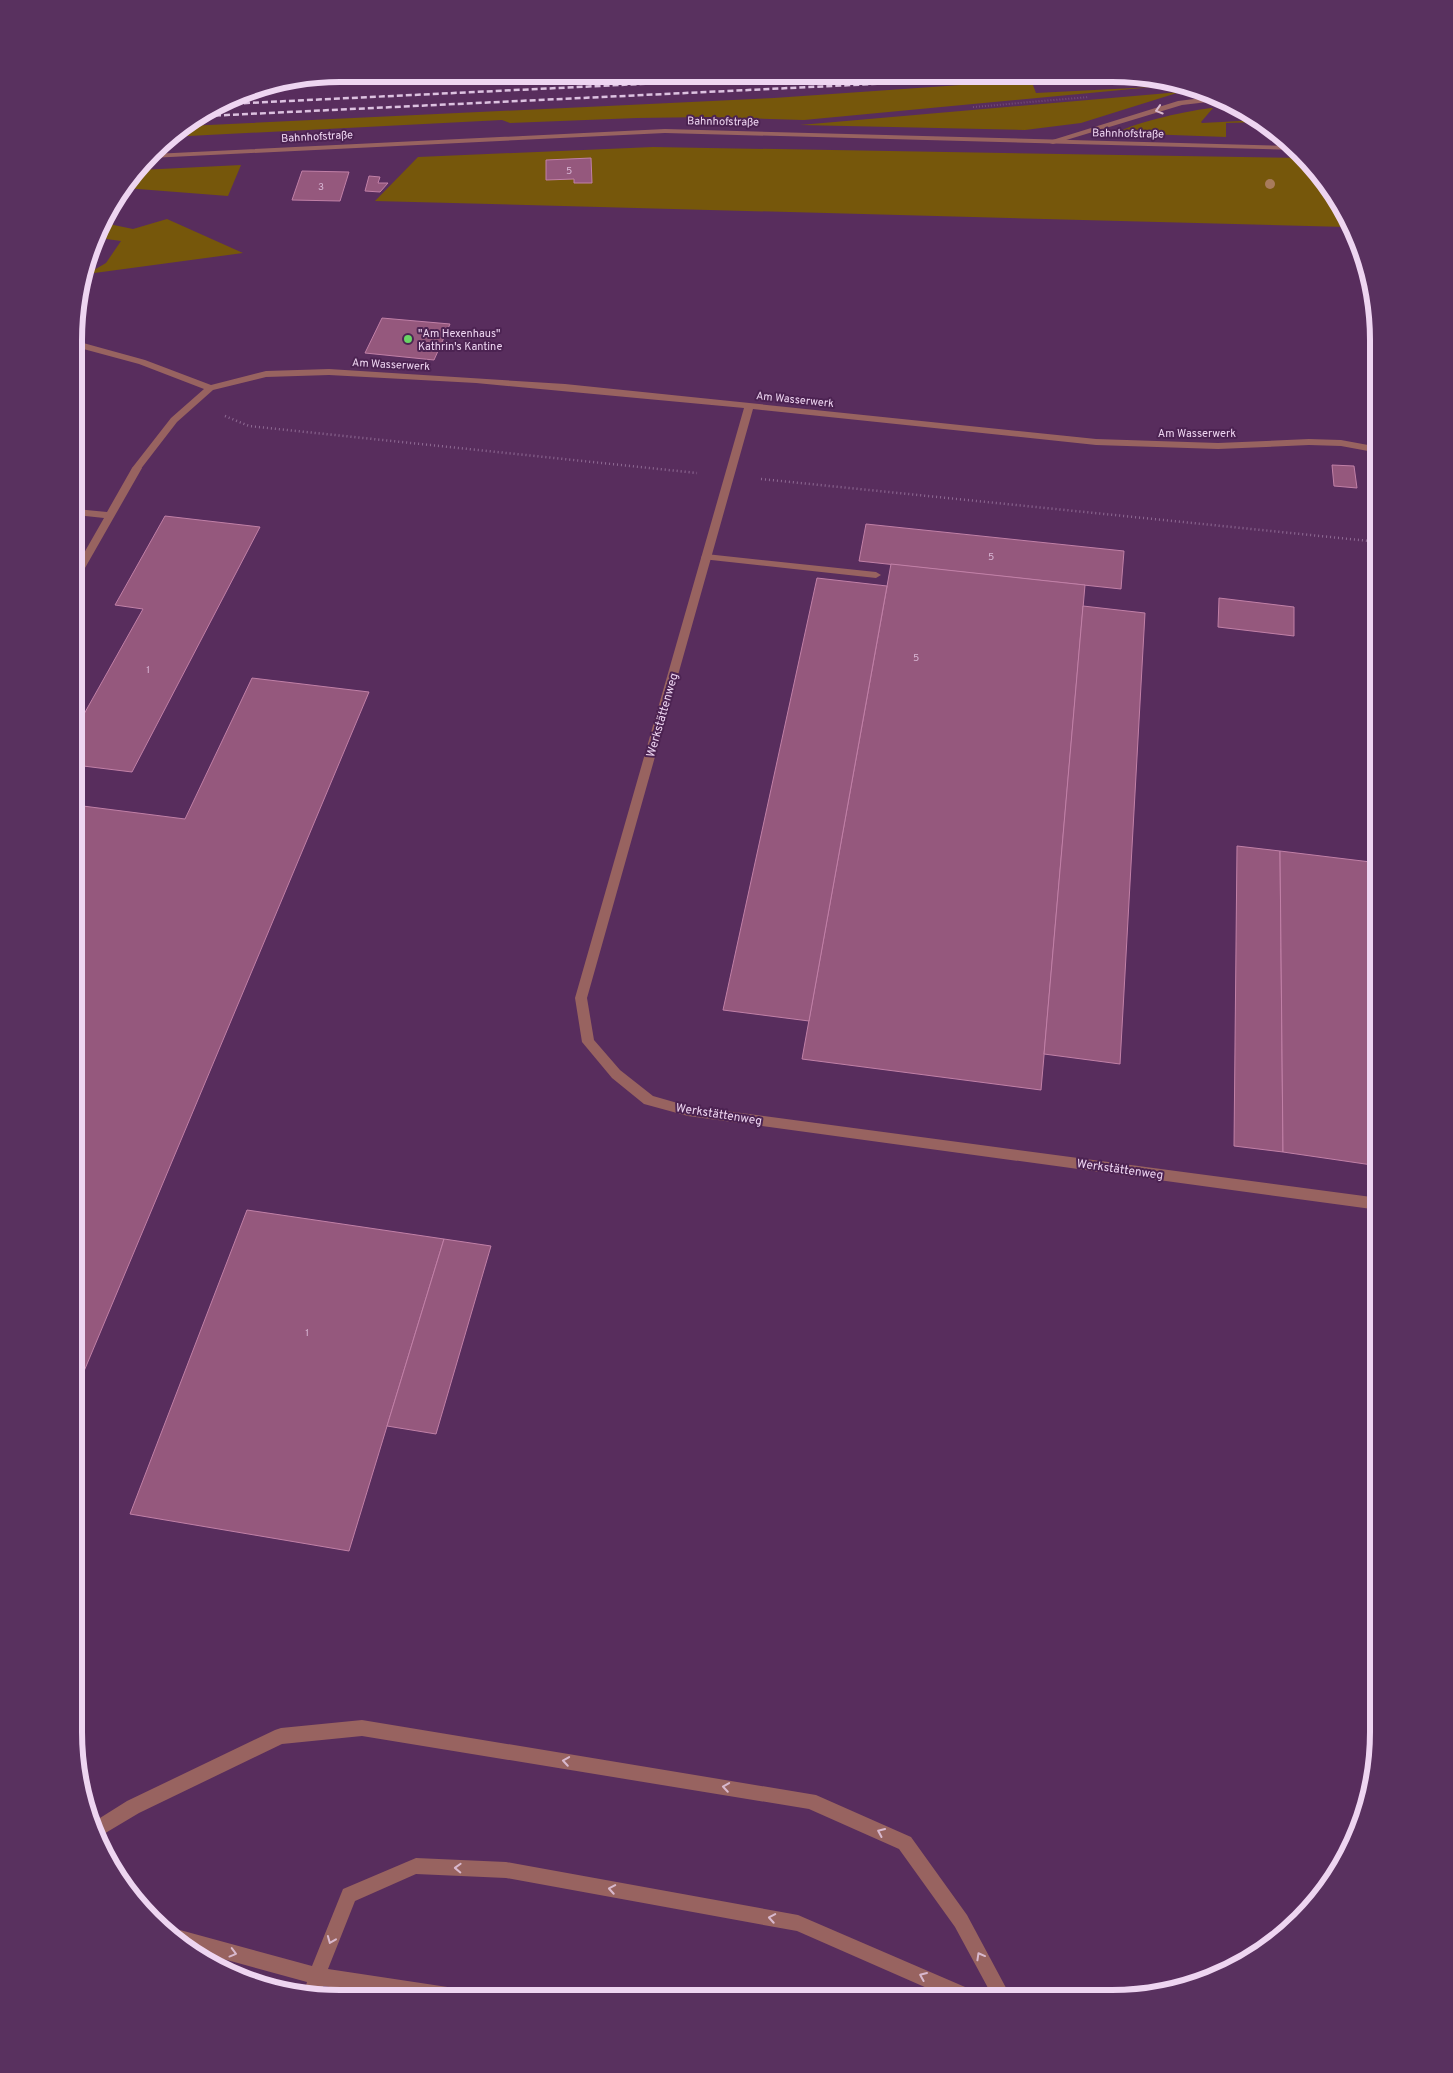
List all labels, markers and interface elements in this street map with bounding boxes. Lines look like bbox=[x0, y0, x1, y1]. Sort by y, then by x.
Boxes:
one-way arrow bbox=[1155, 104, 1164, 114]
street label: Bahnhofstraße bbox=[687, 114, 759, 130]
street label: Bahnhofstraße bbox=[1092, 126, 1164, 142]
street label: Bahnhofstraße bbox=[281, 128, 353, 146]
house number: 5 bbox=[566, 165, 572, 178]
house number: 3 bbox=[318, 181, 324, 194]
place label: "Am Hexenhaus" Kathrin's Kantine bbox=[418, 327, 502, 354]
marker: "Am Hexenhaus" Kathrin's Kantine bbox=[402, 333, 414, 345]
street label: Am Wasserwerk bbox=[351, 356, 431, 374]
street label: Am Wasserwerk bbox=[755, 389, 835, 411]
street label: Am Wasserwerk bbox=[1158, 427, 1236, 441]
house number: 5 bbox=[988, 551, 994, 564]
house number: 5 bbox=[913, 652, 919, 665]
house number: 1 bbox=[146, 664, 150, 677]
street label: Werkstättenweg bbox=[643, 671, 683, 759]
street label: Werkstättenweg bbox=[674, 1100, 763, 1130]
street label: Werkstättenweg bbox=[1076, 1156, 1164, 1184]
house number: 1 bbox=[305, 1327, 309, 1340]
one-way arrow bbox=[562, 1756, 570, 1767]
one-way arrow bbox=[722, 1783, 731, 1793]
one-way arrow bbox=[877, 1827, 886, 1838]
one-way arrow bbox=[453, 1862, 461, 1873]
one-way arrow bbox=[608, 1884, 617, 1894]
one-way arrow bbox=[768, 1913, 777, 1923]
one-way arrow bbox=[327, 1935, 338, 1944]
one-way arrow bbox=[228, 1947, 237, 1958]
one-way arrow bbox=[976, 1952, 986, 1961]
one-way arrow bbox=[919, 1972, 928, 1983]

